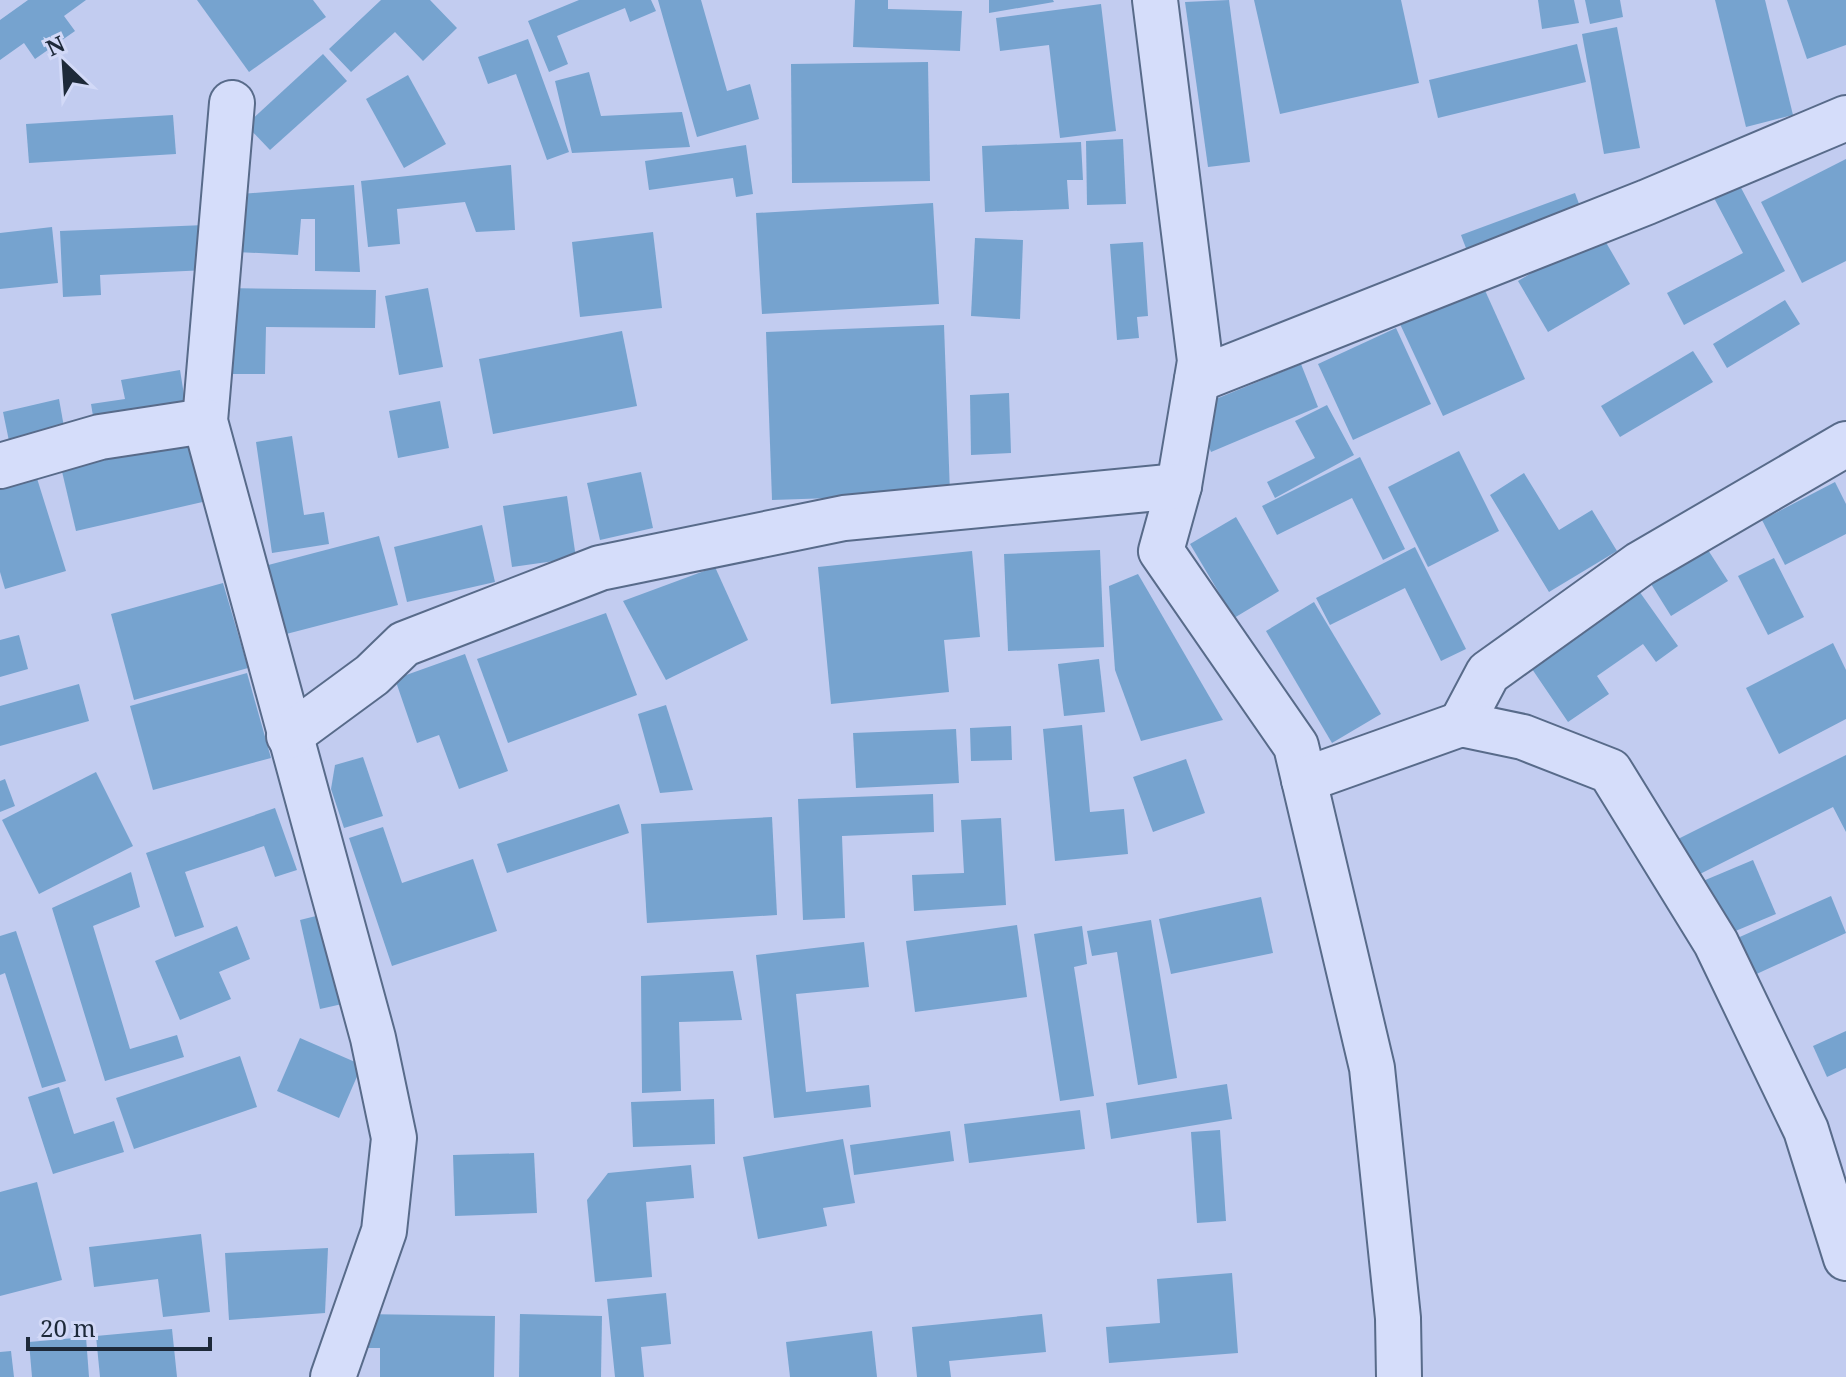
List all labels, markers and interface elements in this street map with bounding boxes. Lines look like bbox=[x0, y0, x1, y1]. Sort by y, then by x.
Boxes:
north arrow bbox=[24, 24, 104, 104]
text: N bbox=[41, 28, 69, 62]
scale bar bbox=[28, 1301, 210, 1351]
text: 20 m bbox=[40, 1311, 96, 1344]

